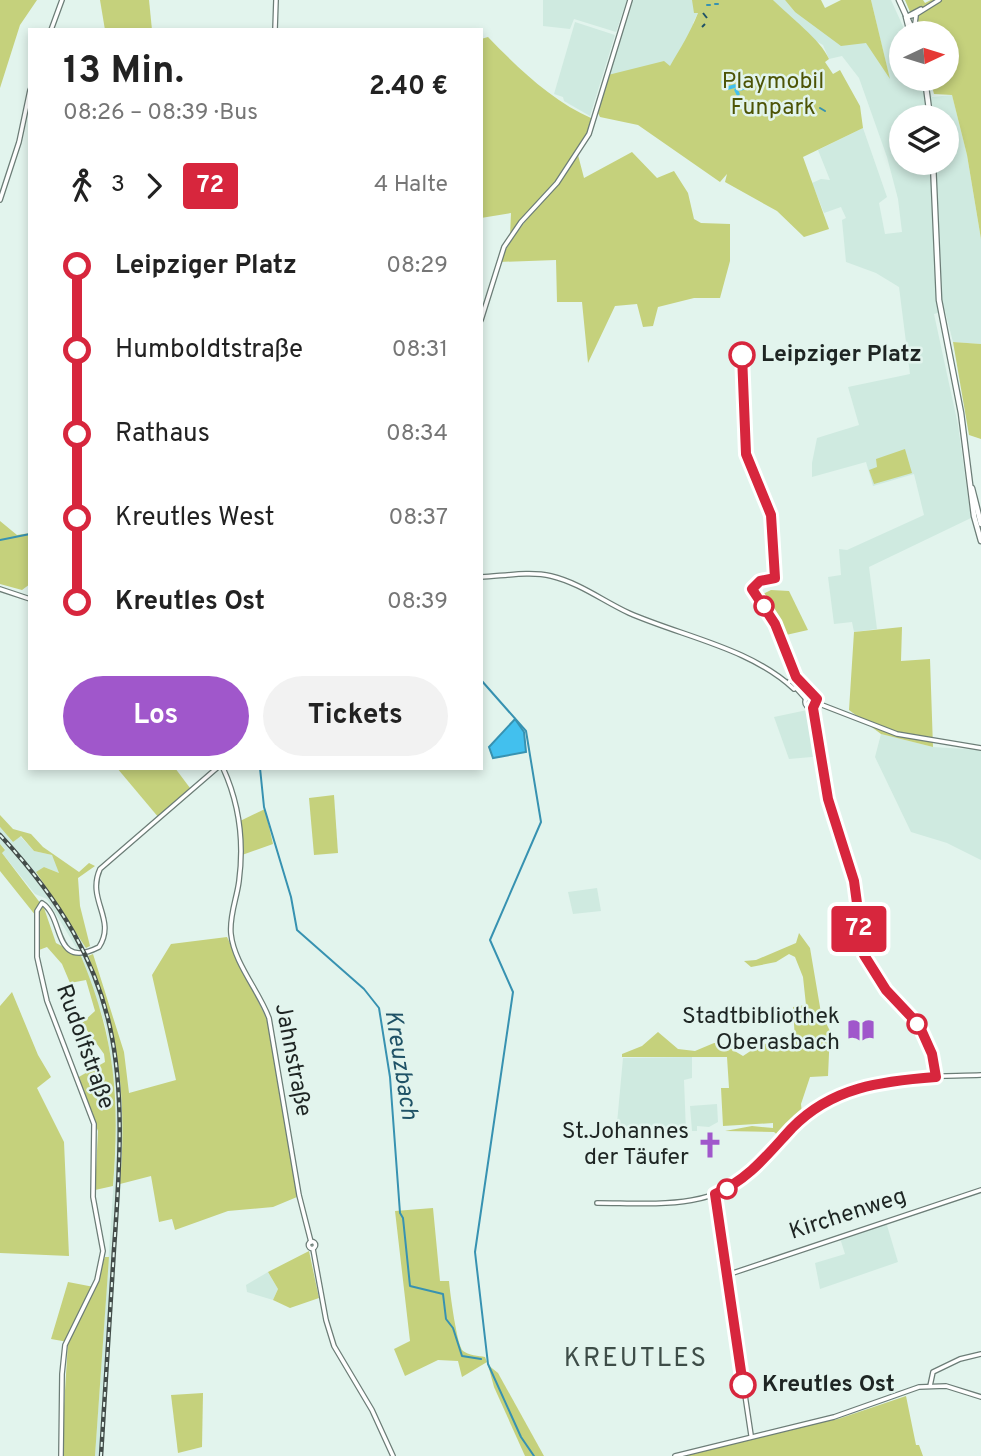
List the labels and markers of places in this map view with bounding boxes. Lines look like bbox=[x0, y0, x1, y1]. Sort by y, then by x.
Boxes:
place label: Leipziger Platz bbox=[761, 341, 922, 370]
marker: Leipziger Platz bbox=[729, 342, 755, 368]
unlabelled marker bbox=[754, 596, 774, 616]
place label: Stadtbibliothek Oberasbach bbox=[682, 1003, 840, 1058]
unlabelled marker bbox=[907, 1014, 927, 1034]
library icon: Stadtbibliothek Oberasbach bbox=[846, 1015, 876, 1045]
place label: St.Johannes der Täufer bbox=[562, 1118, 689, 1173]
church icon: St.Johannes der Täufer bbox=[695, 1130, 725, 1160]
unlabelled marker bbox=[717, 1179, 737, 1199]
place label: Kreutles Ost bbox=[762, 1371, 895, 1400]
marker: Kreutles Ost bbox=[730, 1372, 756, 1398]

